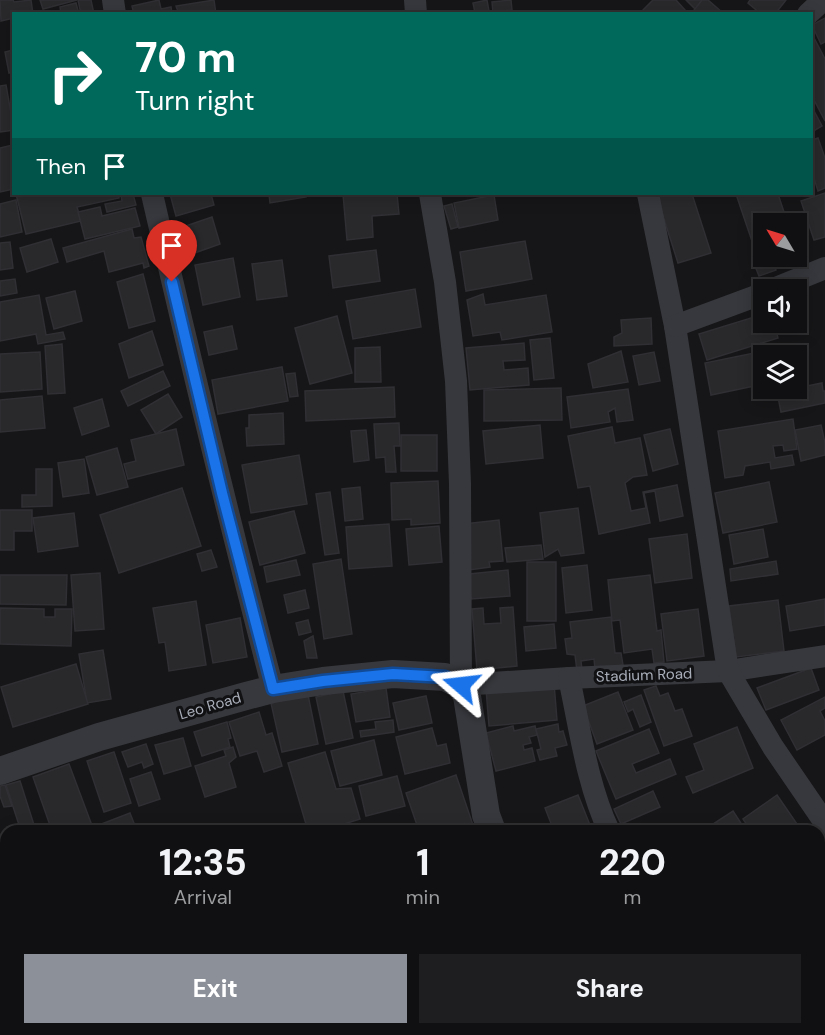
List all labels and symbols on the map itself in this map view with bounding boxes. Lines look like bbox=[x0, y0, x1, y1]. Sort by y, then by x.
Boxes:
north arrow bbox=[753, 213, 807, 267]
pin bbox=[146, 220, 197, 282]
position arrow bbox=[429, 653, 493, 717]
street label: Stadium Road bbox=[595, 663, 693, 687]
street label: Leo Road bbox=[177, 688, 243, 724]

